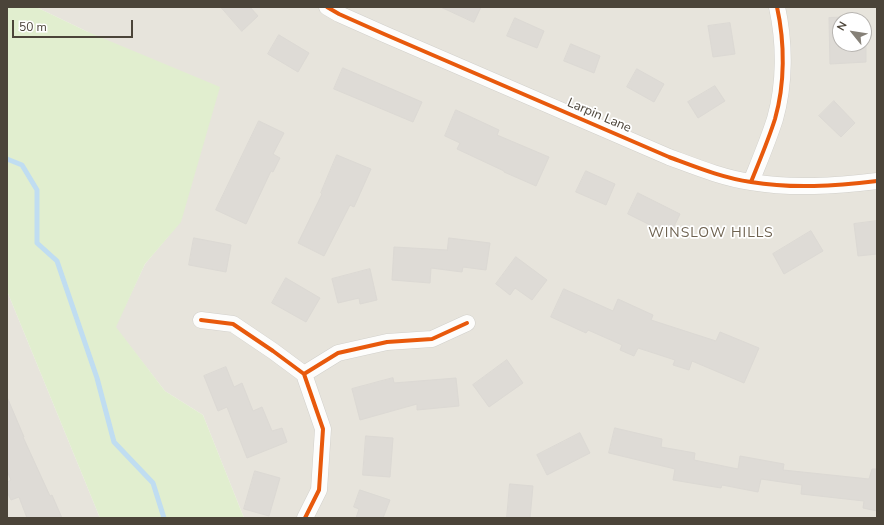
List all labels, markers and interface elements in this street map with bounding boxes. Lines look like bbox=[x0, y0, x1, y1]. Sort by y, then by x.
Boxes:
scale bar bbox=[14, 12, 135, 38]
north arrow bbox=[832, 12, 872, 52]
text: 50 m bbox=[19, 19, 47, 35]
text: N bbox=[833, 19, 851, 34]
street label: Larpin Lane bbox=[565, 96, 633, 136]
district label: WINSLOW HILLS bbox=[648, 226, 774, 242]

